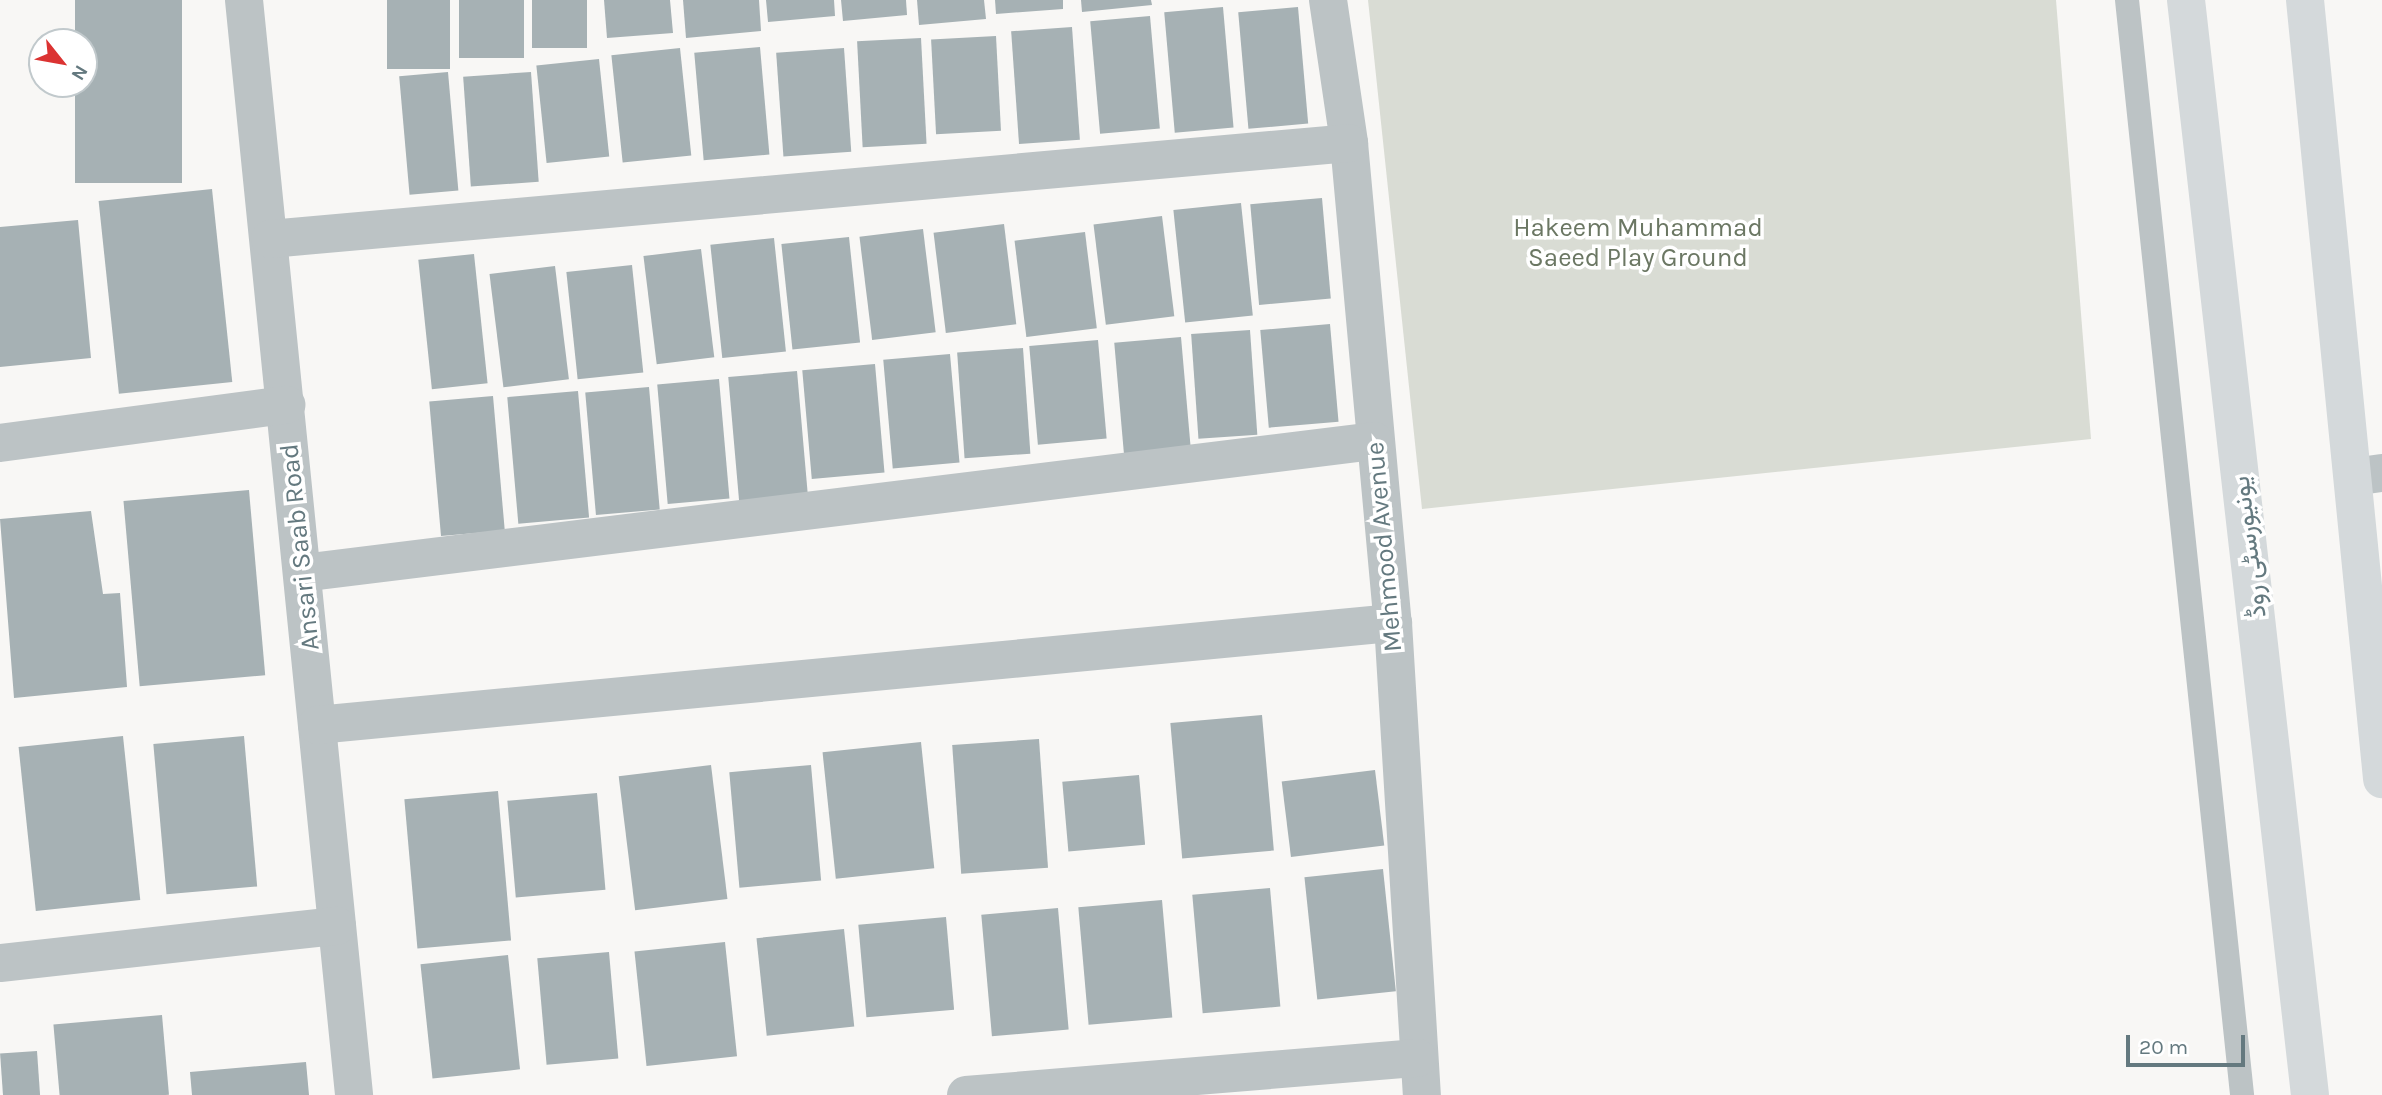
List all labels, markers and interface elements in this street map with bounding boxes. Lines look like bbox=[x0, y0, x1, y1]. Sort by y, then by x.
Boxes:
north arrow bbox=[28, 28, 98, 98]
text: N bbox=[66, 61, 92, 84]
park label: Hakeem Muhammad Saeed Play Ground bbox=[1513, 212, 1763, 274]
street label: Mehmood Avenue bbox=[1359, 441, 1409, 653]
street label: Ansari Saab Road bbox=[274, 442, 326, 652]
street label: یونیورسٹی روڈ bbox=[2225, 474, 2273, 620]
scale bar bbox=[2130, 1021, 2249, 1066]
text: 20 m bbox=[2139, 1035, 2188, 1059]

